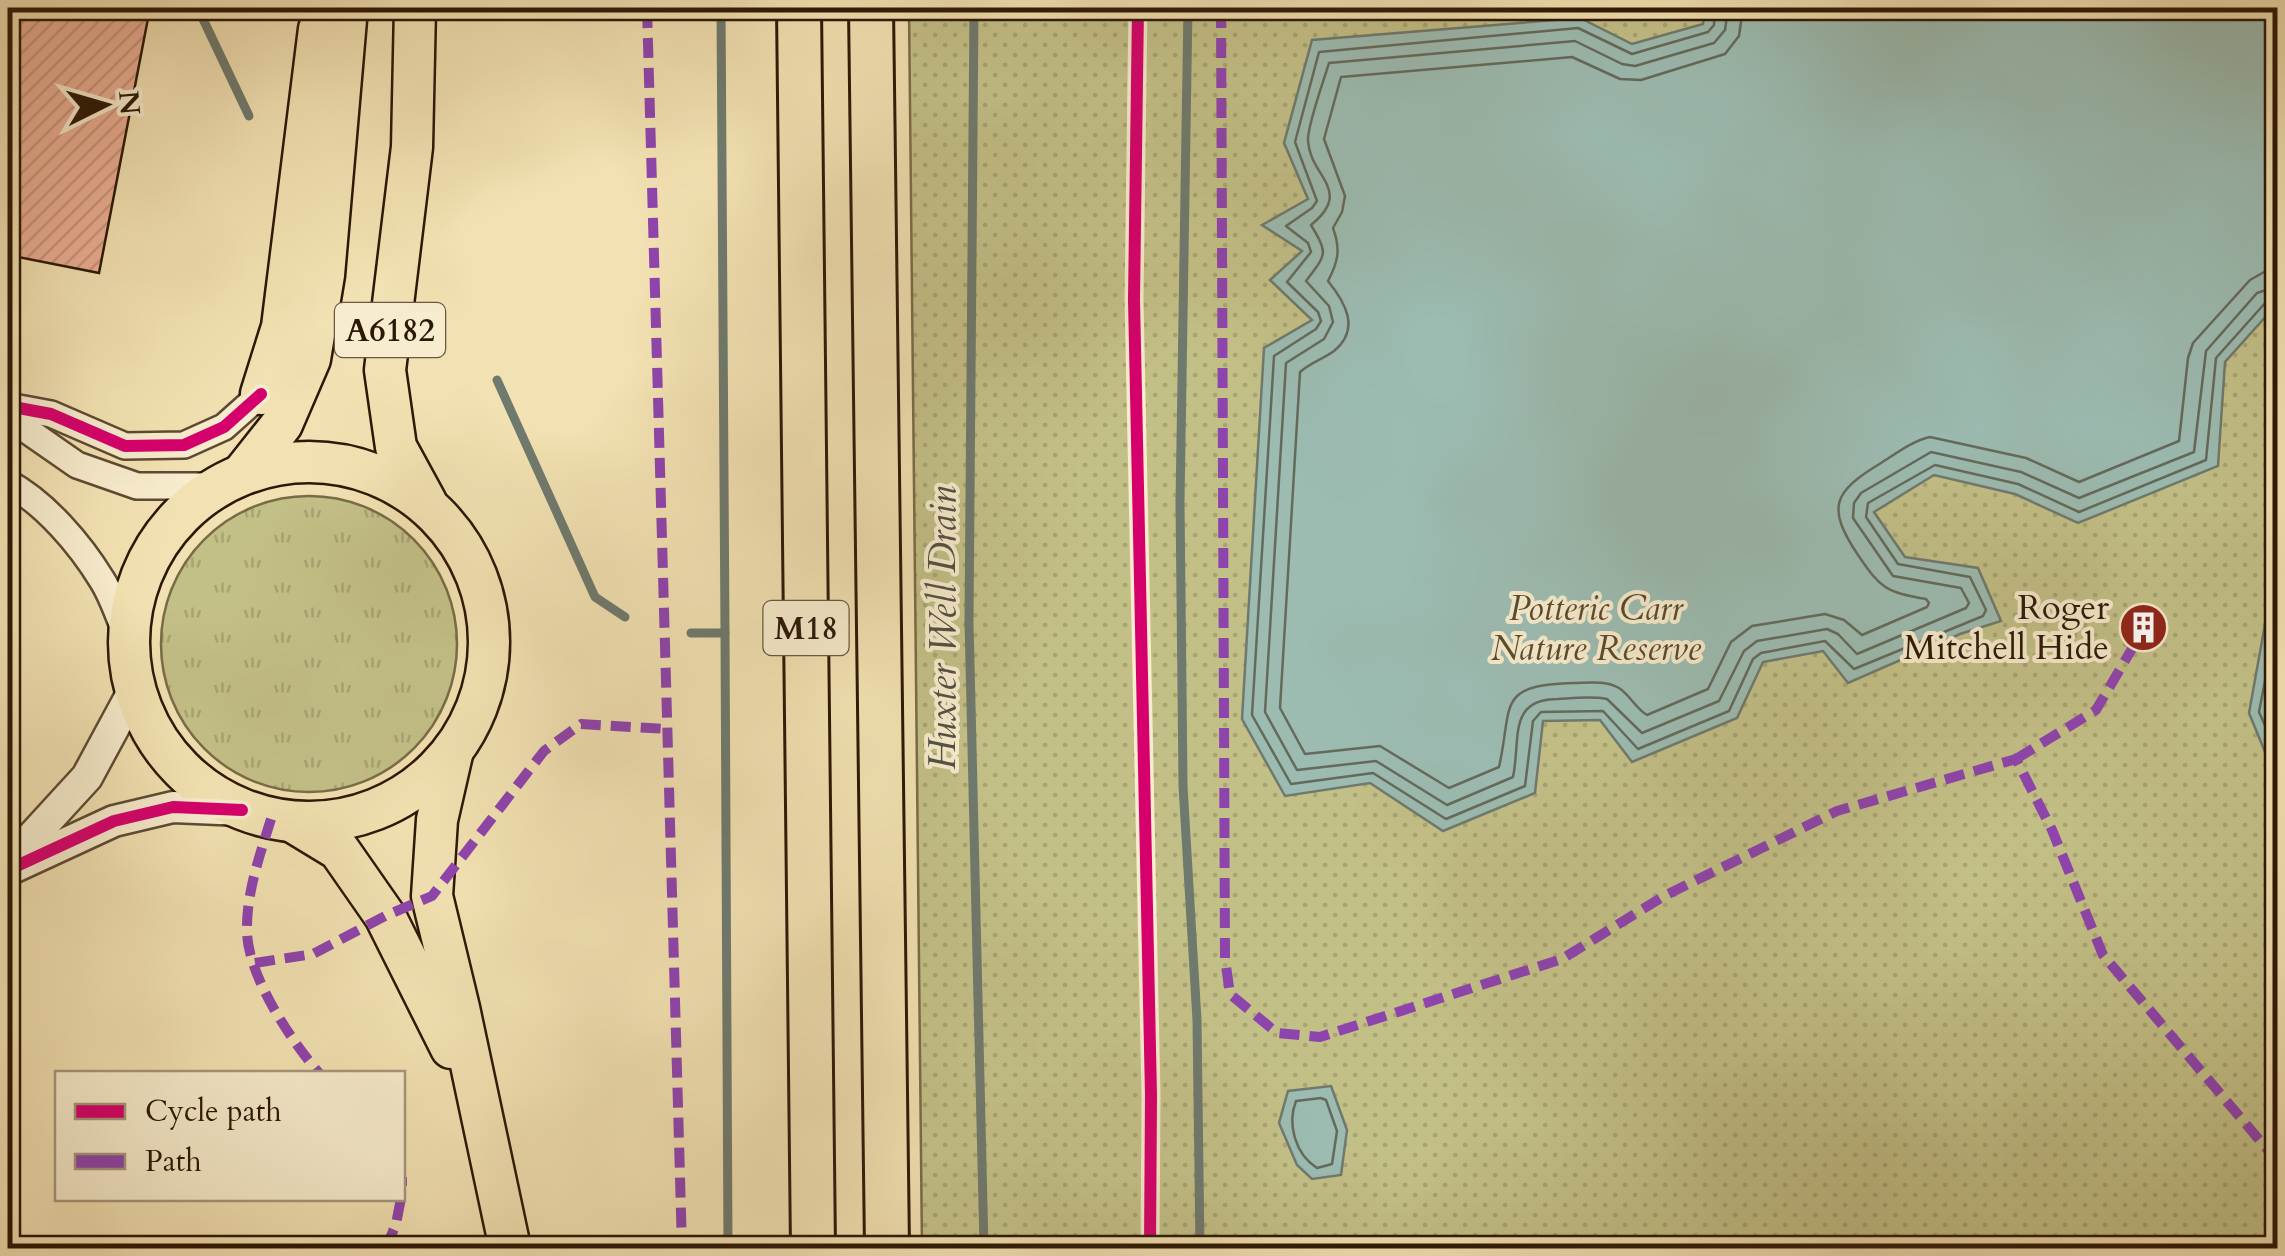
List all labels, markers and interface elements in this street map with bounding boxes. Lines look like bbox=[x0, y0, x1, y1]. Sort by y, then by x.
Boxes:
north arrow bbox=[55, 55, 155, 155]
text: N bbox=[109, 89, 149, 117]
road number: A6182 bbox=[335, 303, 445, 357]
water label: Huxter Well Drain bbox=[917, 486, 969, 770]
place label: Roger Mitchell Hide bbox=[1903, 584, 2109, 672]
park label: Potteric Carr Nature Reserve bbox=[1491, 585, 1702, 673]
road number: M18 bbox=[764, 601, 848, 655]
building icon: Roger Mitchell Hide bbox=[2118, 601, 2170, 653]
legend bbox=[55, 1071, 405, 1201]
text: Cycle path bbox=[145, 1091, 282, 1132]
text: Path bbox=[145, 1141, 202, 1182]

